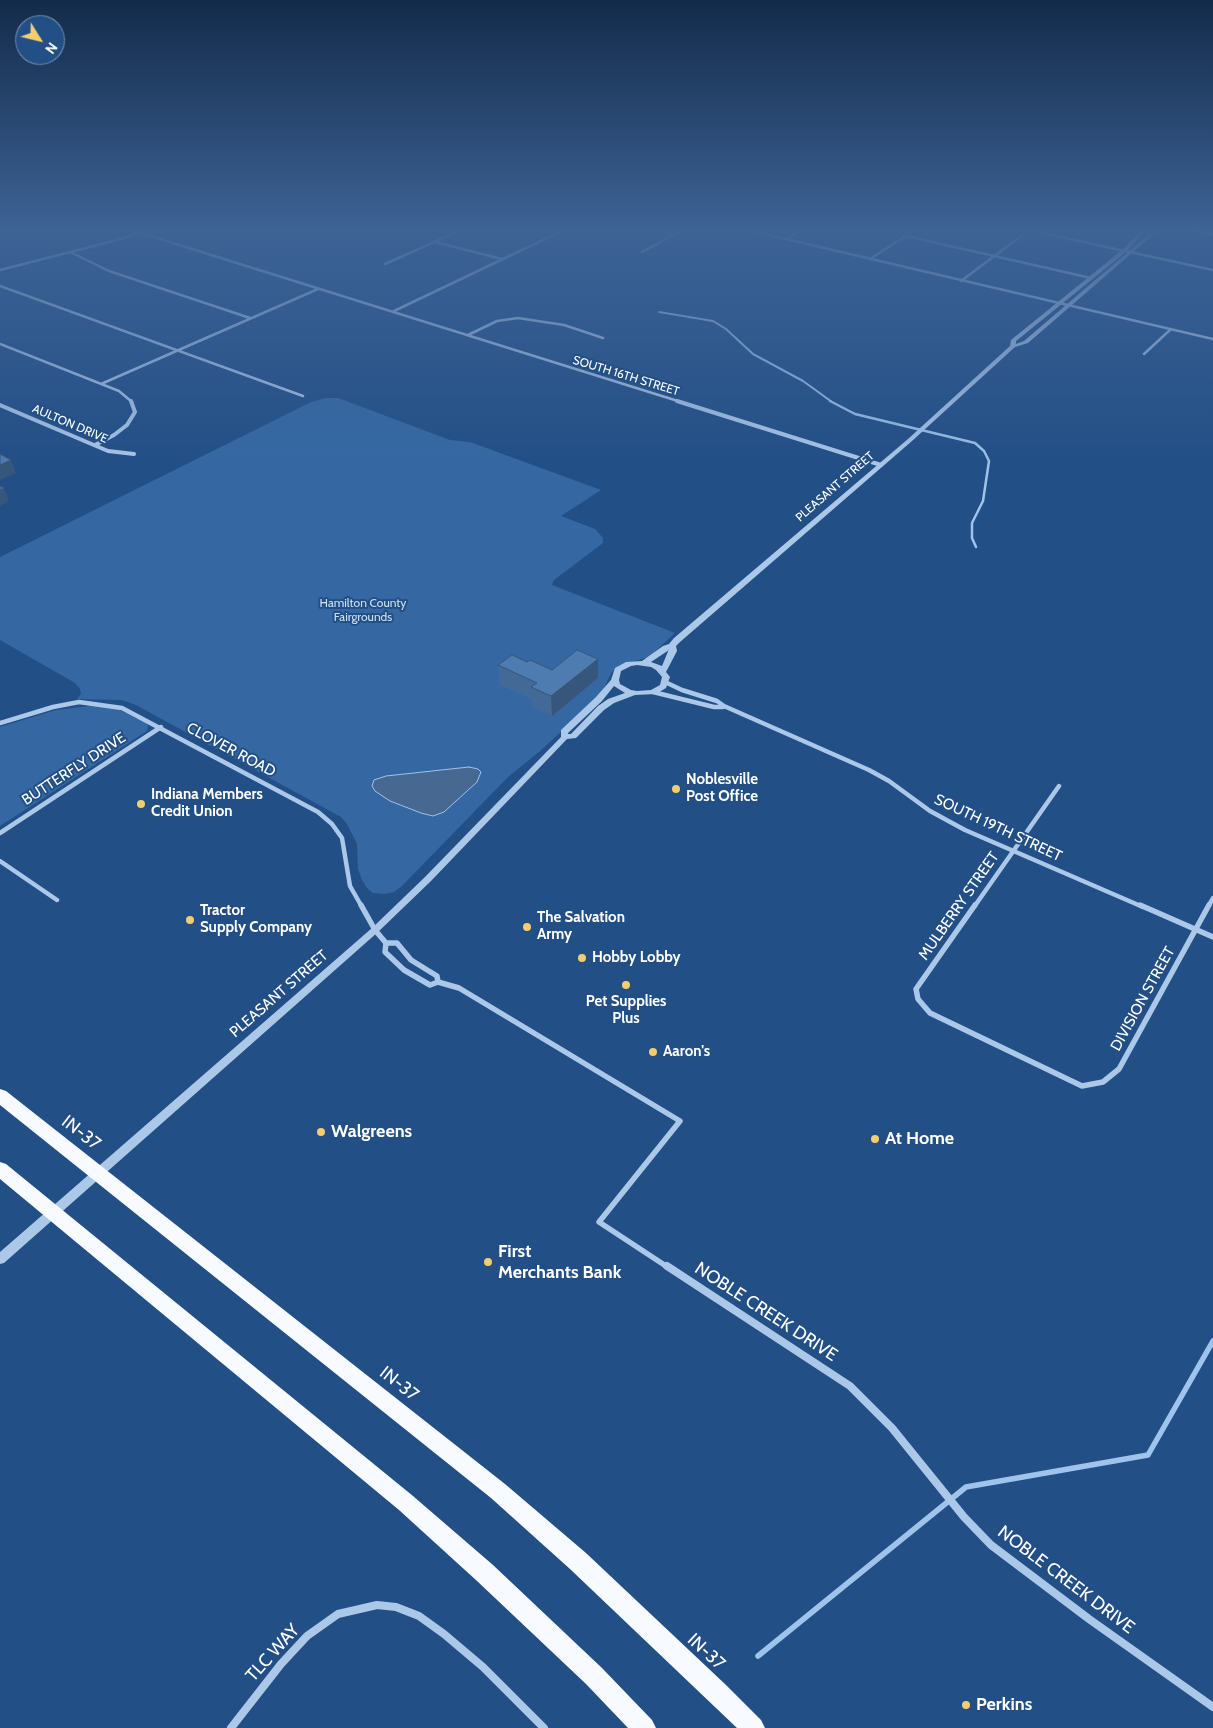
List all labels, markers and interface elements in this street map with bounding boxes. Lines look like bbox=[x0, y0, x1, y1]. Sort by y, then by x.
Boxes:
north arrow bbox=[15, 15, 65, 65]
text: N bbox=[41, 39, 62, 58]
street label: SOUTH 16TH STREET bbox=[571, 353, 681, 399]
street label: AULTON DRIVE bbox=[30, 402, 110, 446]
street label: PLEASANT STREET bbox=[793, 449, 877, 525]
park label: Hamilton County Fairgrounds bbox=[320, 596, 406, 624]
street label: CLOVER ROAD bbox=[183, 719, 279, 781]
street label: BUTTERFLY DRIVE bbox=[19, 729, 129, 809]
place label: Noblesville Post Office bbox=[686, 771, 758, 806]
marker: Noblesville Post Office bbox=[670, 783, 682, 795]
place label: Indiana Members Credit Union bbox=[151, 786, 263, 821]
street label: SOUTH 19TH STREET bbox=[931, 790, 1065, 866]
marker: Indiana Members Credit Union bbox=[135, 798, 147, 810]
street label: MULBERRY STREET bbox=[915, 848, 1003, 964]
place label: Tractor Supply Company bbox=[200, 902, 312, 937]
place label: The Salvation Army bbox=[537, 909, 625, 944]
marker: Tractor Supply Company bbox=[184, 914, 196, 926]
marker: The Salvation Army bbox=[521, 921, 533, 933]
street label: DIVISION STREET bbox=[1107, 944, 1179, 1054]
street label: PLEASANT STREET bbox=[226, 947, 332, 1041]
place label: Hobby Lobby bbox=[592, 949, 681, 967]
marker: Hobby Lobby bbox=[576, 952, 588, 964]
marker: Pet Supplies Plus bbox=[620, 979, 632, 991]
place label: Pet Supplies Plus bbox=[586, 993, 666, 1028]
place label: Aaron's bbox=[663, 1043, 710, 1061]
marker: Aaron's bbox=[647, 1046, 659, 1058]
street label: IN-37 bbox=[57, 1111, 105, 1155]
place label: Walgreens bbox=[331, 1121, 412, 1143]
marker: Walgreens bbox=[315, 1126, 327, 1138]
place label: At Home bbox=[885, 1128, 954, 1150]
marker: At Home bbox=[869, 1133, 881, 1145]
place label: First Merchants Bank bbox=[498, 1241, 621, 1284]
marker: First Merchants Bank bbox=[482, 1256, 494, 1268]
street label: NOBLE CREEK DRIVE bbox=[691, 1258, 841, 1366]
street label: IN-37 bbox=[375, 1362, 423, 1406]
street label: NOBLE CREEK DRIVE bbox=[993, 1521, 1139, 1639]
street label: TLC WAY bbox=[242, 1620, 304, 1686]
street label: IN-37 bbox=[683, 1629, 729, 1675]
place label: Perkins bbox=[976, 1694, 1032, 1716]
marker: Perkins bbox=[960, 1699, 972, 1711]

